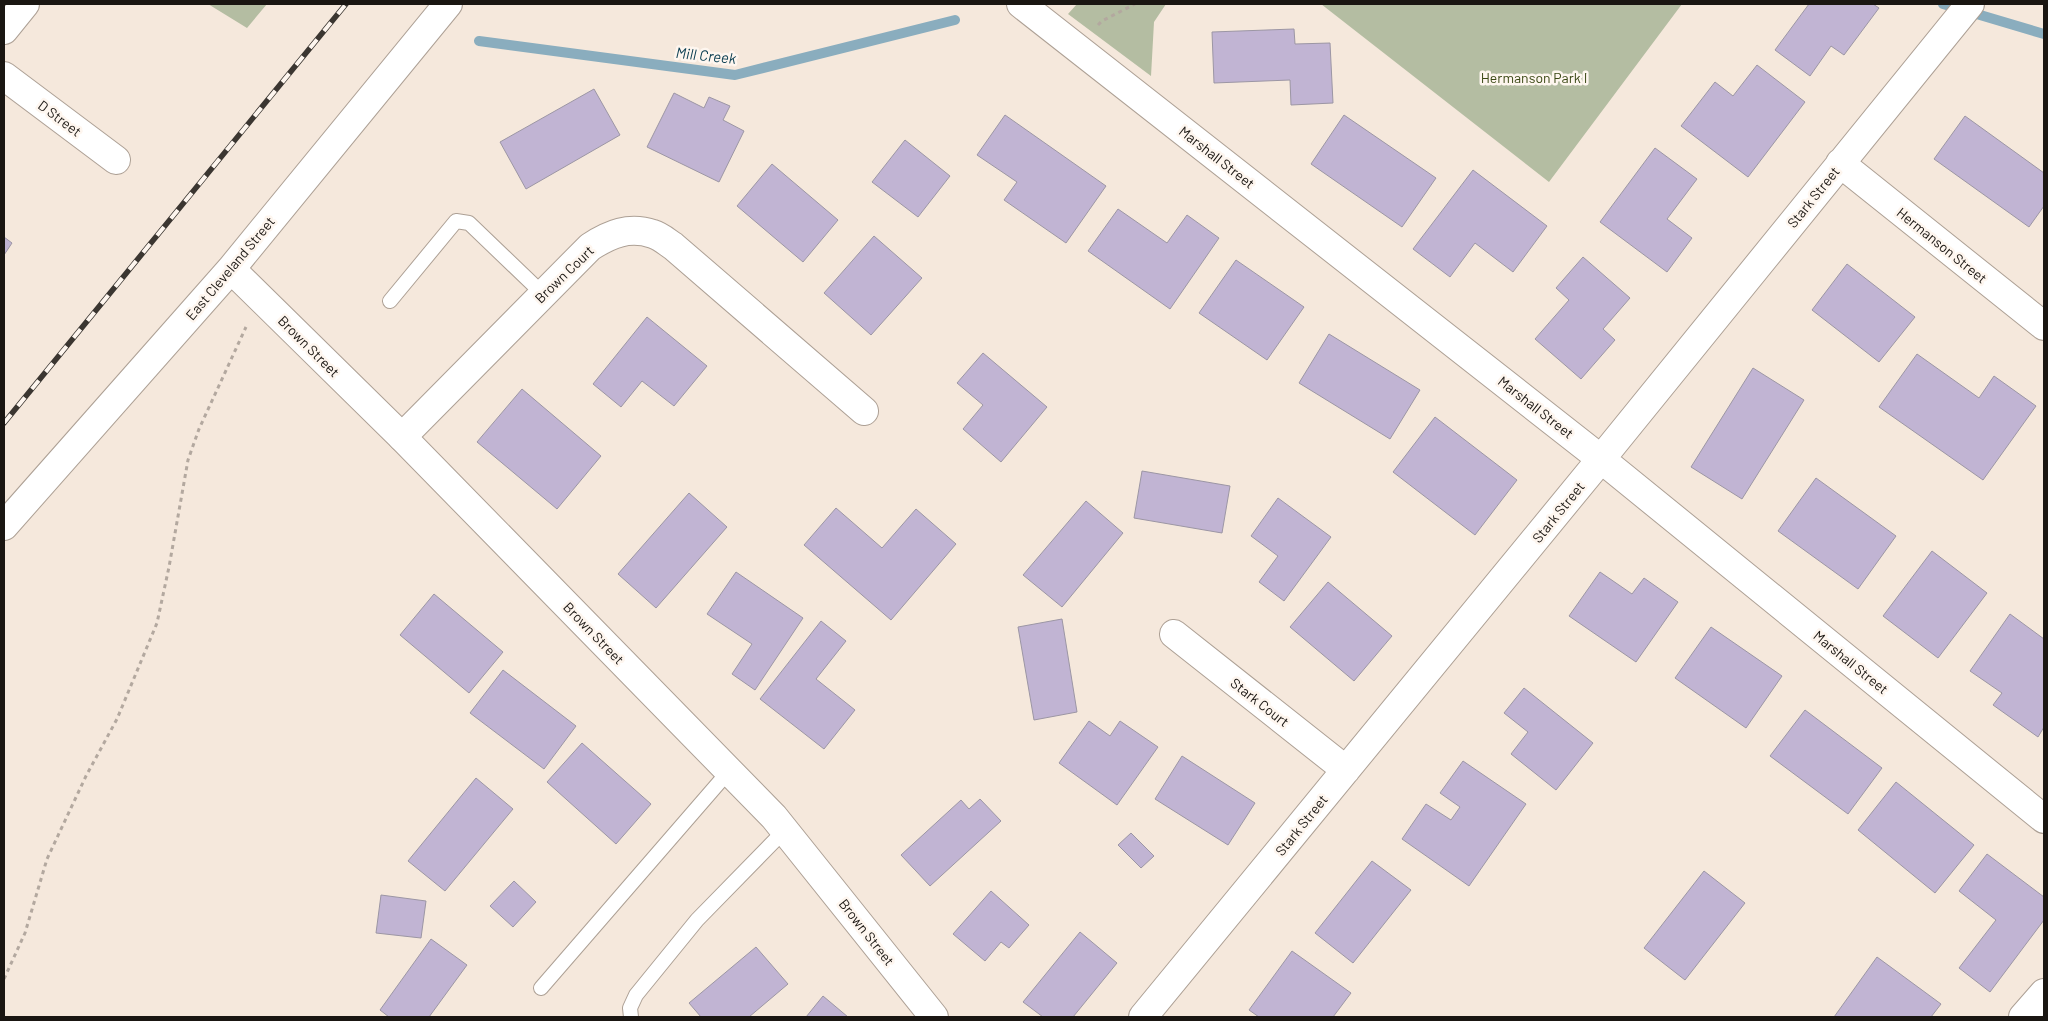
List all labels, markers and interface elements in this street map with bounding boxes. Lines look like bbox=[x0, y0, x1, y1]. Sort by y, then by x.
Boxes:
water label: Mill Creek bbox=[675, 43, 738, 67]
park label: Hermanson Park I bbox=[1481, 69, 1587, 86]
street label: D Street bbox=[35, 96, 85, 140]
street label: Marshall Street bbox=[1176, 122, 1258, 192]
street label: Stark Street bbox=[1783, 163, 1843, 231]
street label: Hermanson Street bbox=[1894, 203, 1990, 287]
street label: East Cleveland Street bbox=[182, 213, 278, 323]
street label: Brown Court bbox=[531, 242, 597, 306]
street label: Brown Street bbox=[275, 312, 343, 380]
street label: Marshall Street bbox=[1495, 372, 1577, 442]
street label: Stark Street bbox=[1528, 478, 1588, 546]
street label: Brown Street bbox=[560, 598, 628, 668]
street label: Marshall Street bbox=[1810, 627, 1892, 697]
street label: Stark Court bbox=[1227, 674, 1293, 730]
street label: Stark Street bbox=[1271, 791, 1331, 859]
street label: Brown Street bbox=[836, 895, 898, 969]

